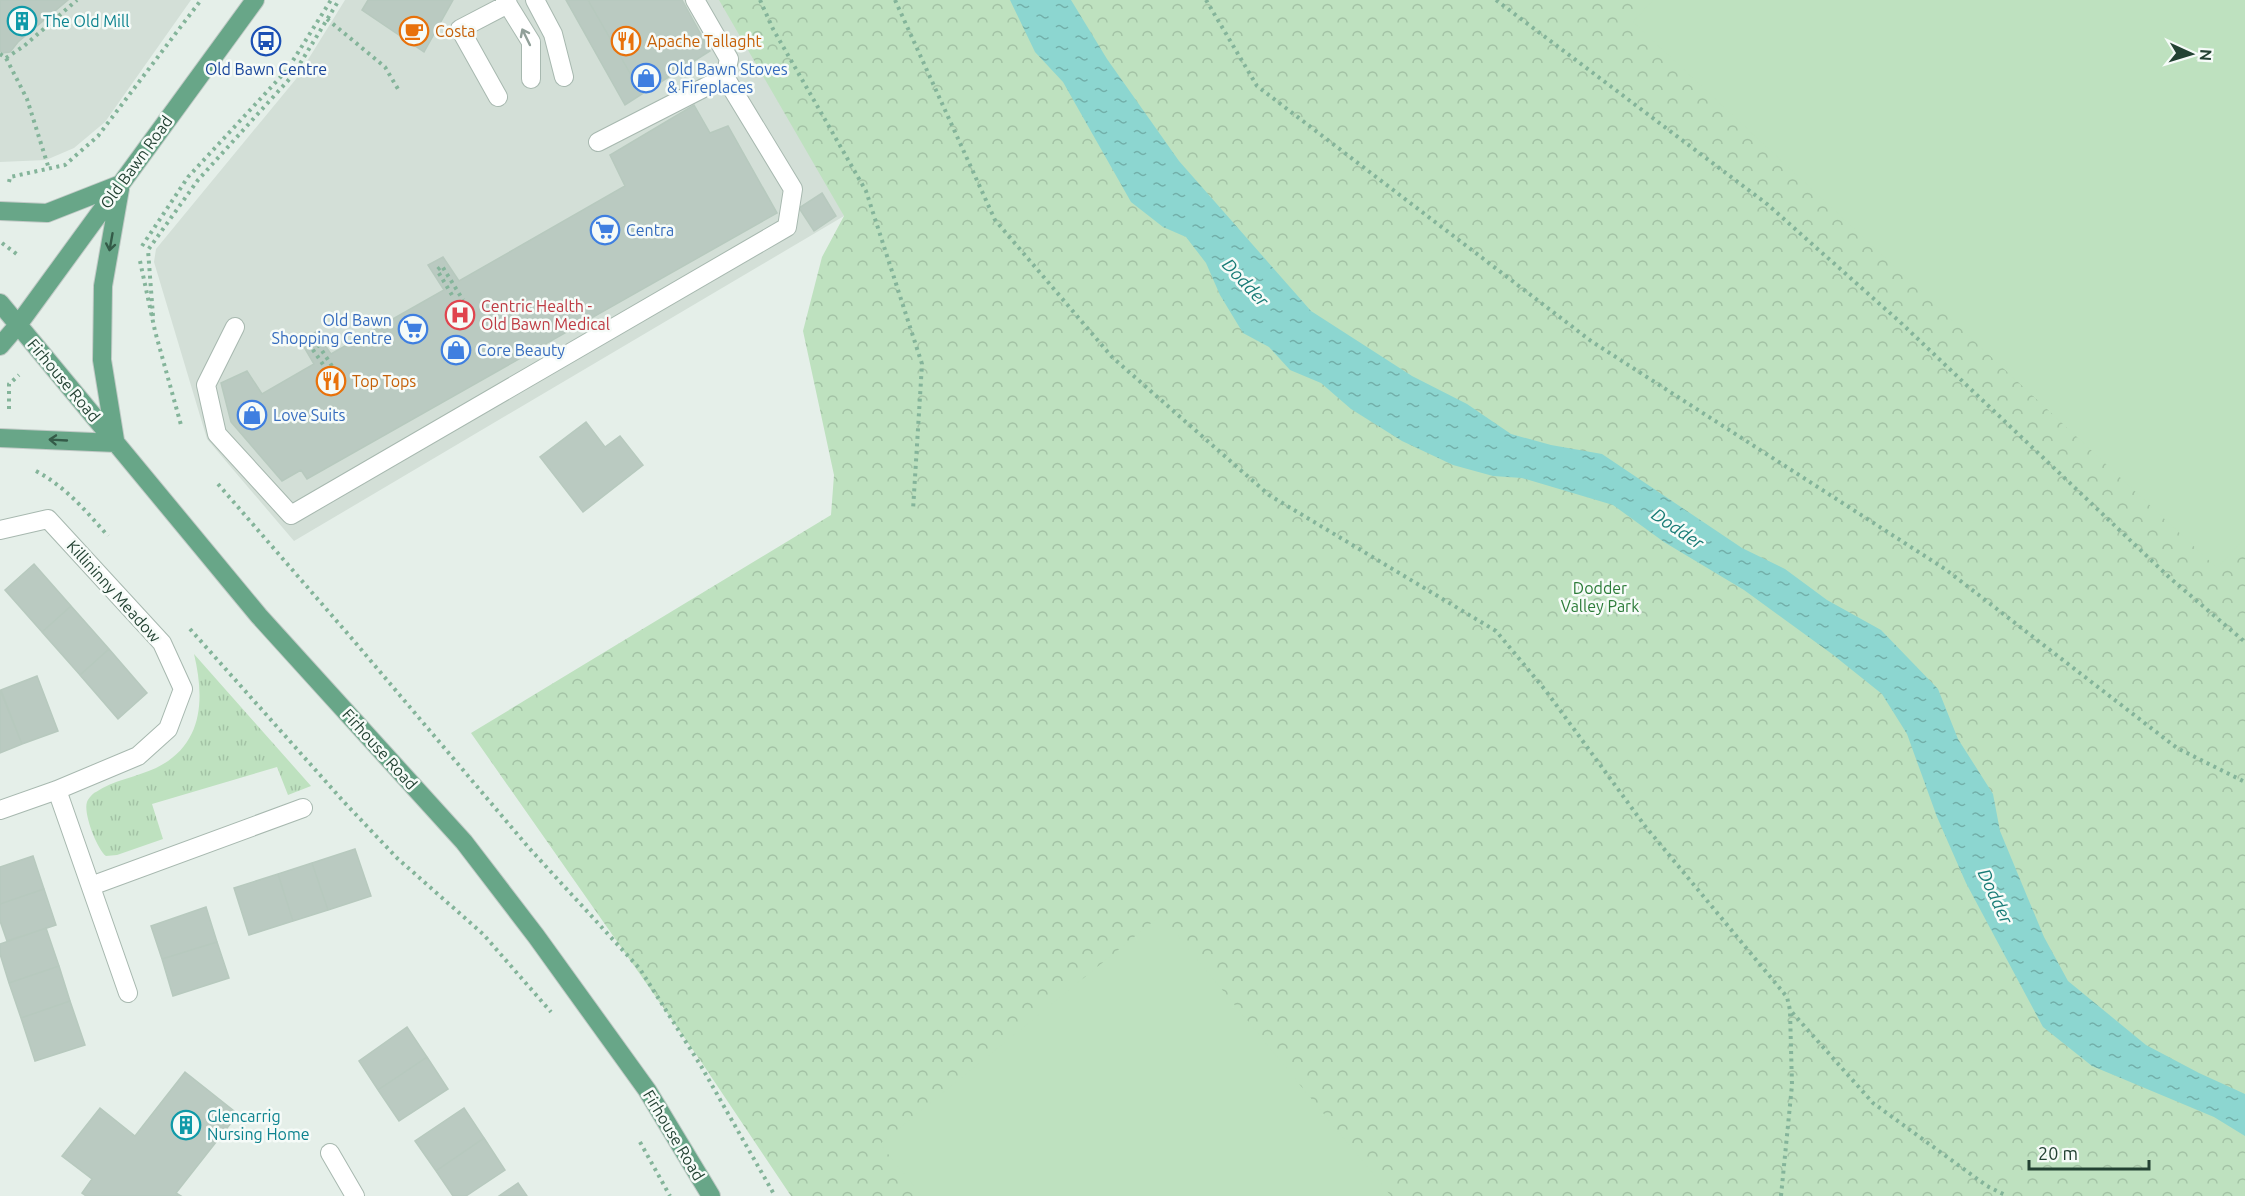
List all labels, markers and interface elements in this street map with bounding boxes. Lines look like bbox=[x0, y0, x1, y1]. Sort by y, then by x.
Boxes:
building icon: The Old Mill bbox=[6, 5, 38, 37]
place label: The Old Mill bbox=[43, 12, 129, 30]
cafe icon: Costa bbox=[398, 15, 430, 47]
place label: Costa bbox=[435, 22, 476, 40]
north arrow bbox=[2161, 24, 2221, 84]
bus stop icon: Old Bawn Centre bbox=[250, 25, 282, 57]
restaurant icon: Apache Tallaght bbox=[610, 25, 642, 57]
one-way arrow bbox=[520, 29, 532, 47]
place label: Apache Tallaght bbox=[647, 32, 763, 50]
text: N bbox=[2197, 48, 2215, 62]
place label: Old Bawn Centre bbox=[205, 60, 327, 78]
place label: Old Bawn Stoves & Fireplaces bbox=[667, 60, 788, 96]
shop icon: Old Bawn Stoves & Fireplaces bbox=[630, 62, 662, 94]
street label: Old Bawn Road bbox=[96, 112, 176, 212]
supermarket icon: Centra bbox=[589, 214, 621, 246]
place label: Centra bbox=[626, 221, 674, 239]
one-way arrow bbox=[105, 231, 116, 251]
water label: Dodder bbox=[1219, 254, 1274, 311]
place label: Centric Health - Old Bawn Medical bbox=[481, 297, 610, 333]
hospital icon: Centric Health - Old Bawn Medical bbox=[444, 299, 476, 331]
place label: Old Bawn Shopping Centre bbox=[272, 311, 392, 347]
supermarket icon: Old Bawn Shopping Centre bbox=[397, 313, 429, 345]
shop icon: Core Beauty bbox=[440, 334, 472, 366]
street label: Firhouse Road bbox=[24, 335, 104, 425]
place label: Core Beauty bbox=[477, 341, 565, 359]
restaurant icon: Top Tops bbox=[315, 365, 347, 397]
place label: Top Tops bbox=[352, 372, 416, 390]
shop icon: Love Suits bbox=[236, 399, 268, 431]
place label: Love Suits bbox=[273, 406, 345, 424]
one-way arrow bbox=[48, 435, 68, 446]
water label: Dodder bbox=[1648, 503, 1709, 553]
street label: Killininny Meadow bbox=[64, 536, 165, 646]
park label: Dodder Valley Park bbox=[1561, 579, 1639, 615]
street label: Firhouse Road bbox=[339, 705, 421, 793]
water label: Dodder bbox=[1975, 865, 2018, 928]
street label: Firhouse Road bbox=[640, 1087, 708, 1183]
place label: Glencarrig Nursing Home bbox=[207, 1107, 310, 1143]
building icon: Glencarrig Nursing Home bbox=[170, 1109, 202, 1141]
scale bar bbox=[2029, 1133, 2149, 1171]
text: 20 m bbox=[2038, 1143, 2078, 1163]

